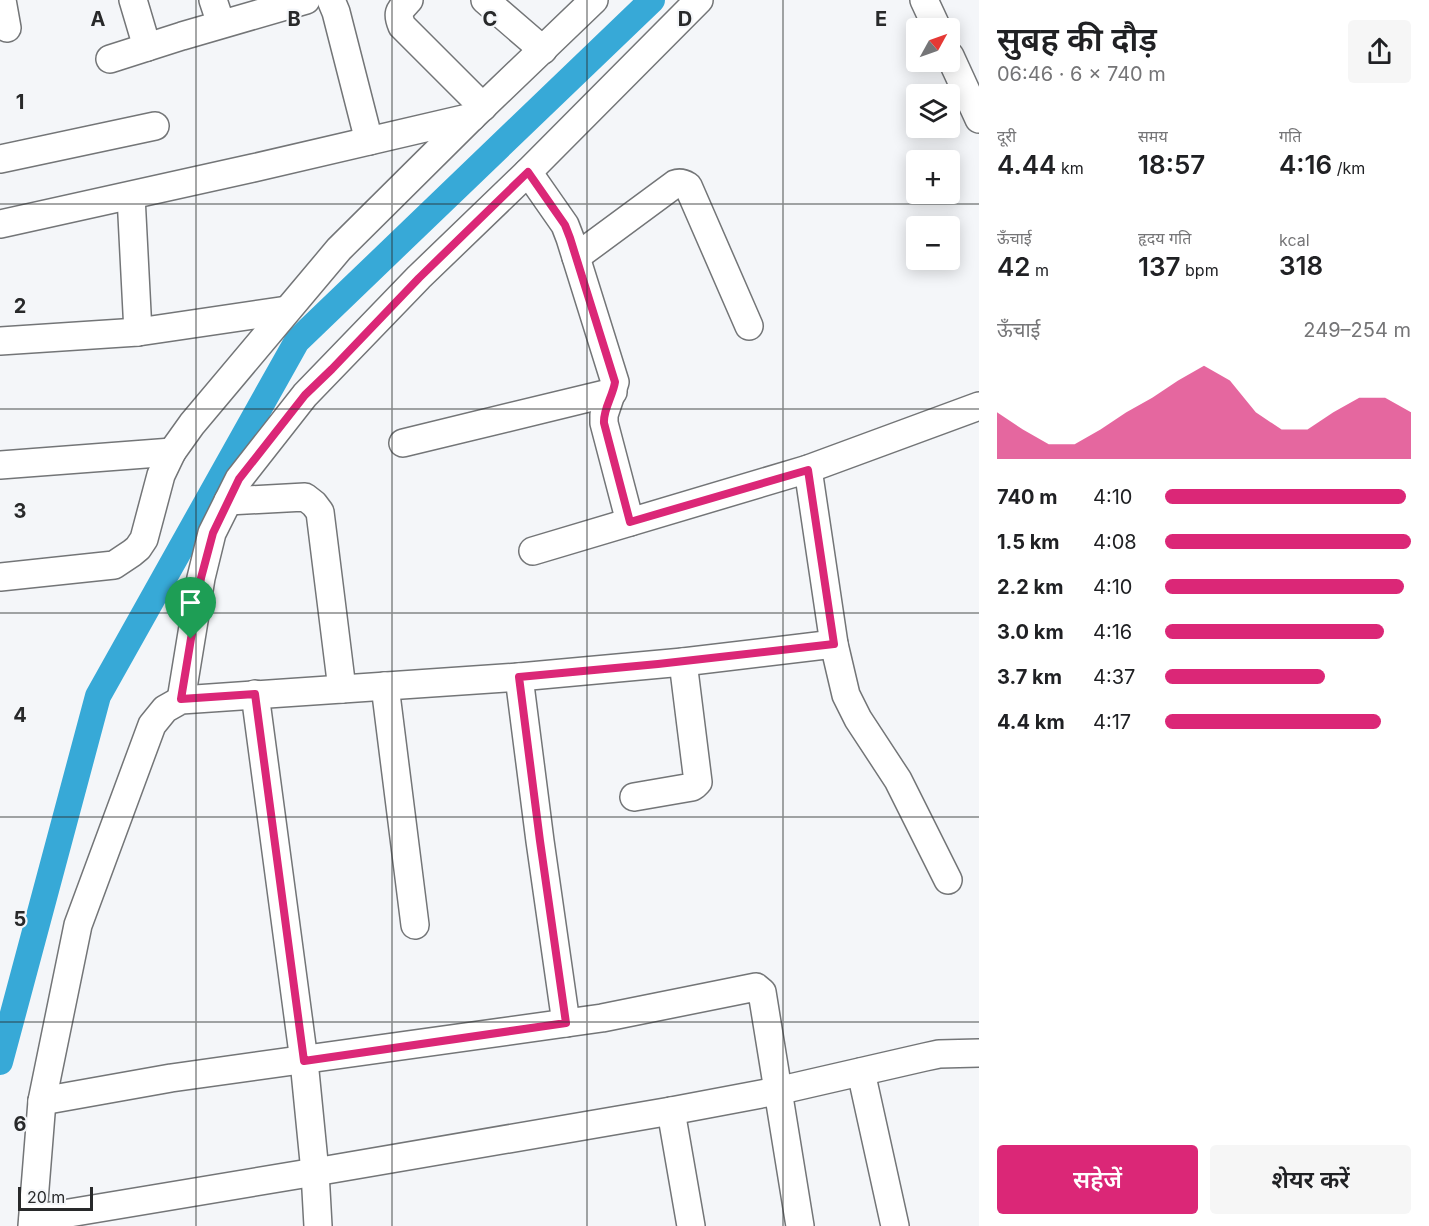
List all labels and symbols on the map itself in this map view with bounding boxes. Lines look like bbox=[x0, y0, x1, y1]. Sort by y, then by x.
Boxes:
text: A bbox=[91, 7, 106, 31]
text: B bbox=[287, 7, 301, 31]
text: C bbox=[483, 7, 497, 31]
text: D bbox=[678, 7, 692, 31]
text: E bbox=[875, 7, 887, 31]
north arrow bbox=[906, 18, 960, 72]
text: 1 bbox=[16, 90, 24, 114]
text: 2 bbox=[14, 294, 26, 318]
text: 3 bbox=[14, 499, 26, 523]
pin bbox=[165, 577, 216, 639]
text: 4 bbox=[13, 703, 27, 727]
text: 5 bbox=[14, 907, 26, 931]
text: 6 bbox=[14, 1112, 27, 1136]
scale bar bbox=[18, 1184, 93, 1212]

